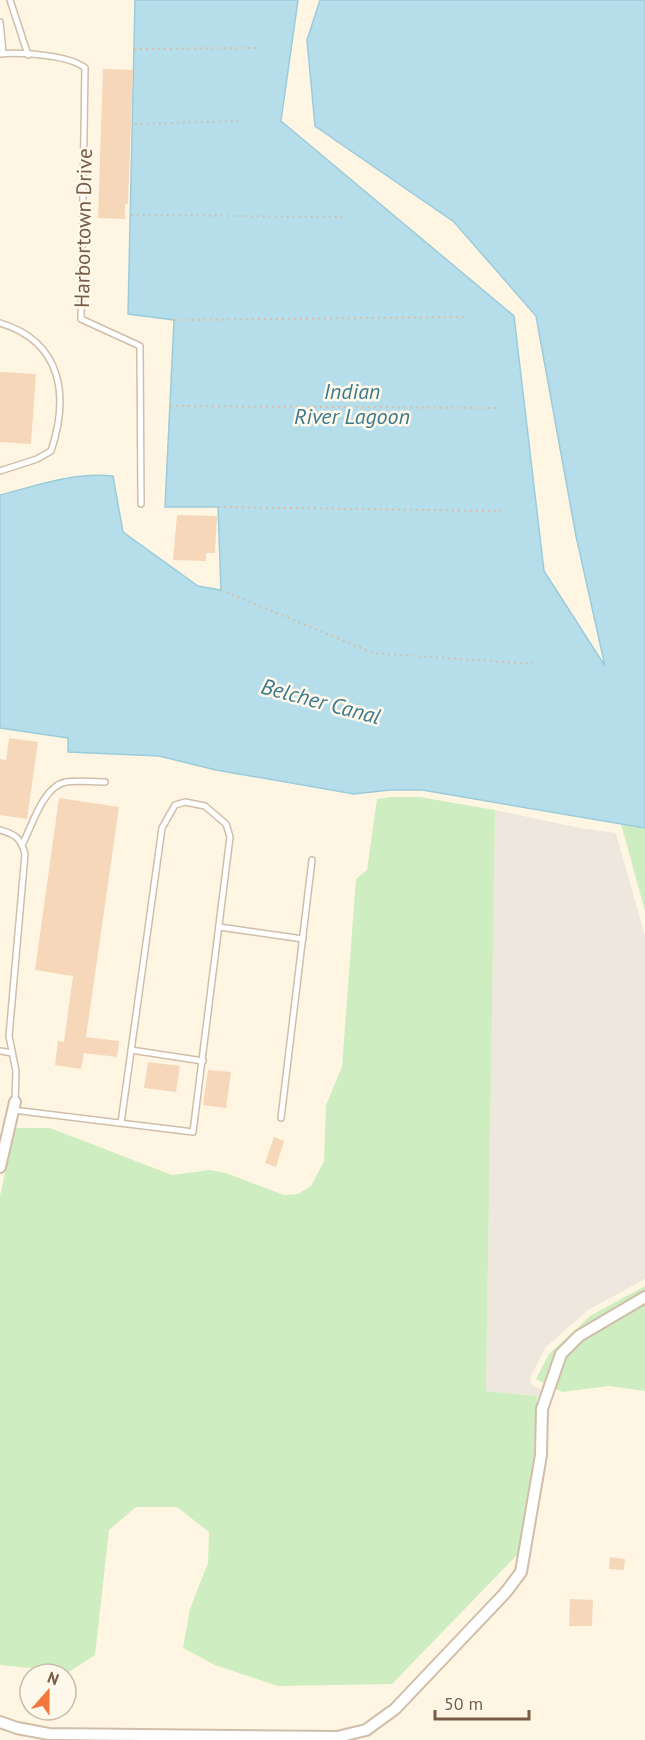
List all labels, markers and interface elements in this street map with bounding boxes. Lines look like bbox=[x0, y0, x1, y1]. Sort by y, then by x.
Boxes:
street label: Harbortown Drive bbox=[68, 148, 98, 308]
water label: Indian River Lagoon bbox=[294, 377, 410, 430]
water label: Belcher Canal bbox=[258, 672, 384, 730]
north arrow bbox=[18, 1662, 78, 1722]
text: N bbox=[45, 1667, 62, 1689]
scale bar bbox=[435, 1683, 530, 1721]
text: 50 m bbox=[444, 1692, 483, 1715]

